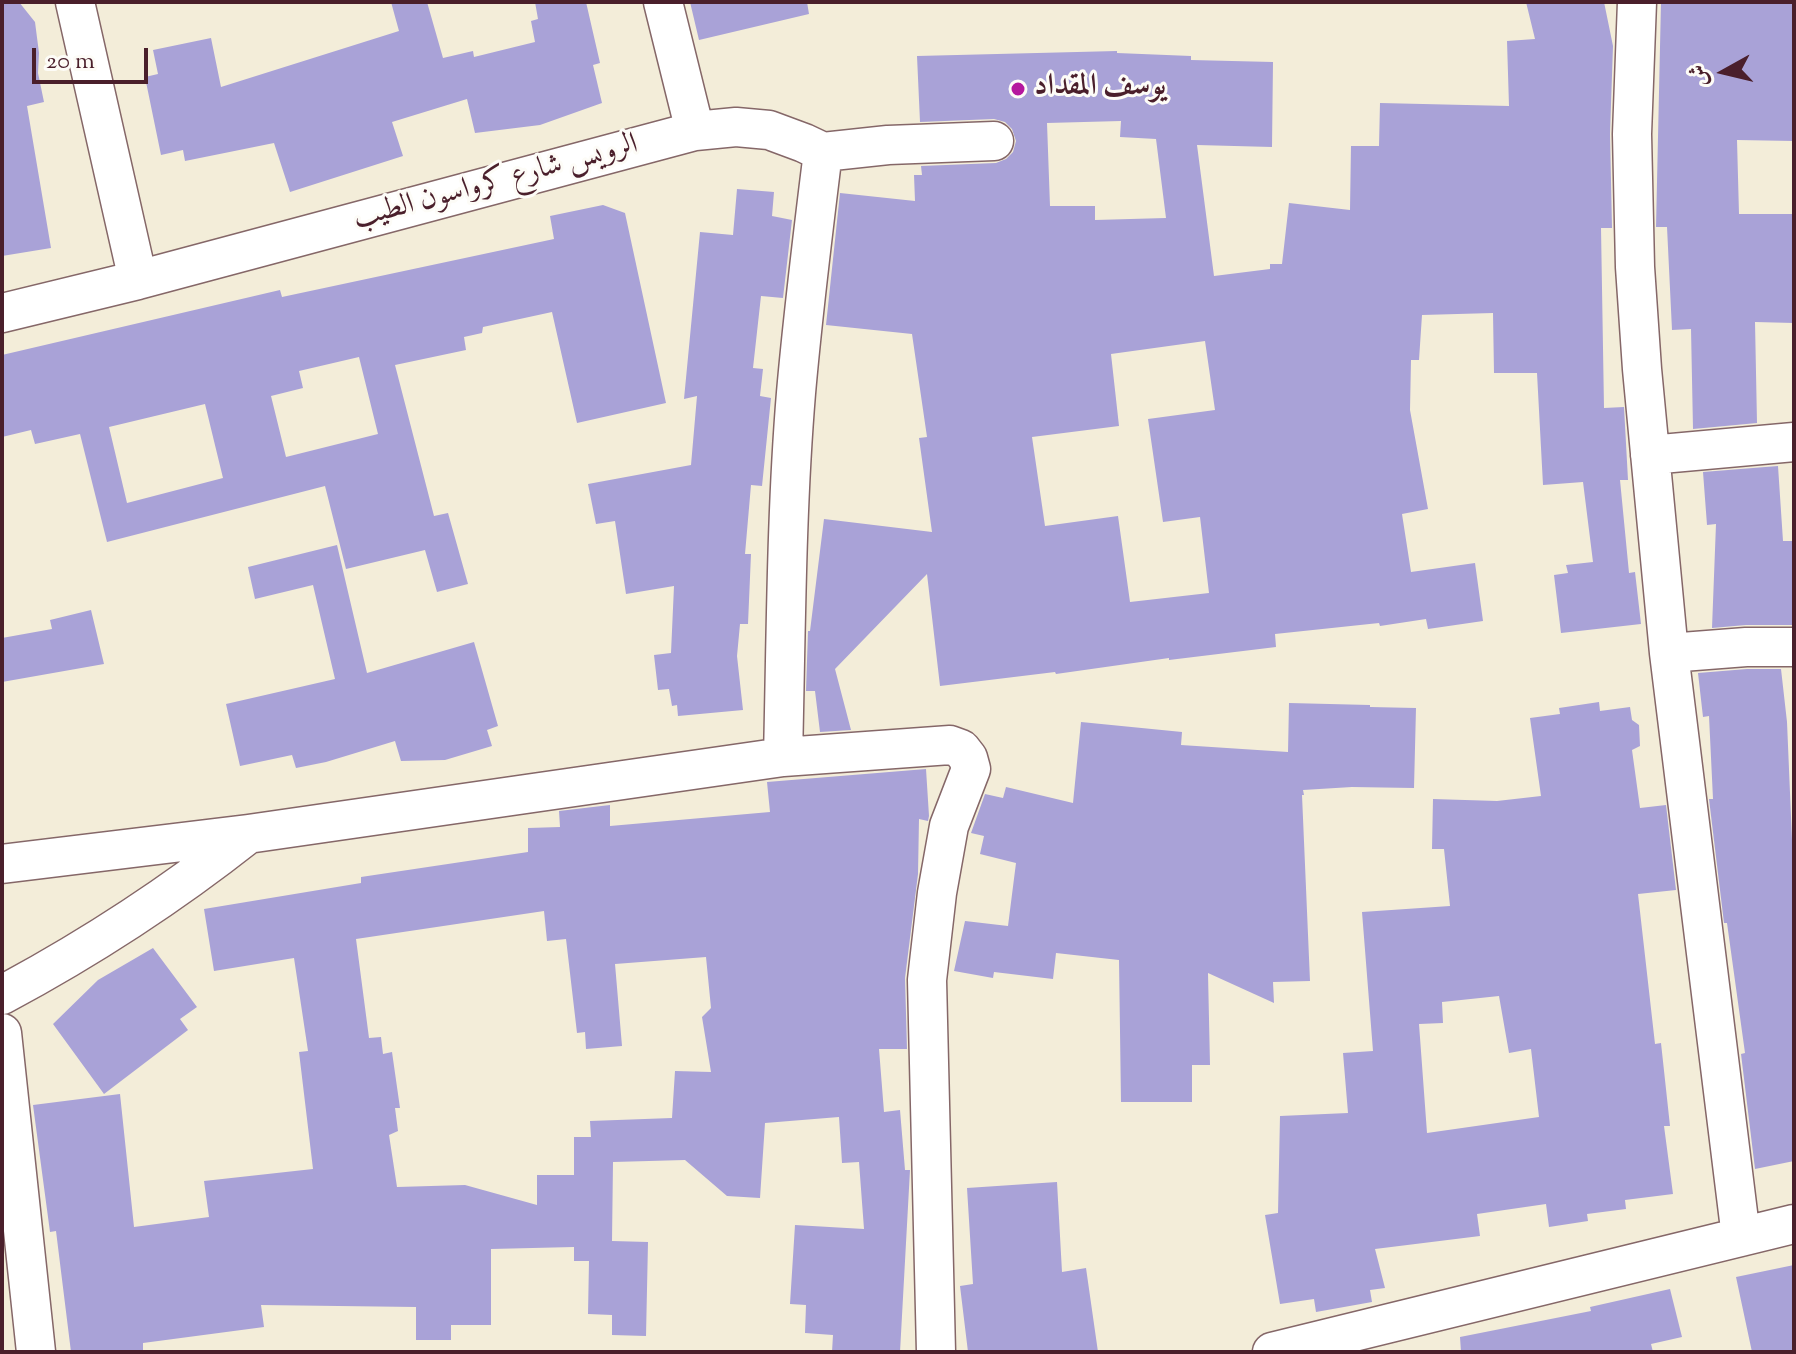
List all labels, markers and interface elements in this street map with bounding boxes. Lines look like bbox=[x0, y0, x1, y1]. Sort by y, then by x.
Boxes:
scale bar bbox=[36, 32, 152, 82]
north arrow bbox=[1684, 32, 1764, 112]
text: 20 m bbox=[46, 45, 95, 79]
text: ش bbox=[1683, 62, 1718, 88]
place label: يوسف المقداد bbox=[1034, 71, 1166, 107]
marker: يوسف المقداد bbox=[1009, 80, 1027, 98]
street label: الرويس شارع كرواسون الطيب bbox=[350, 129, 642, 239]

